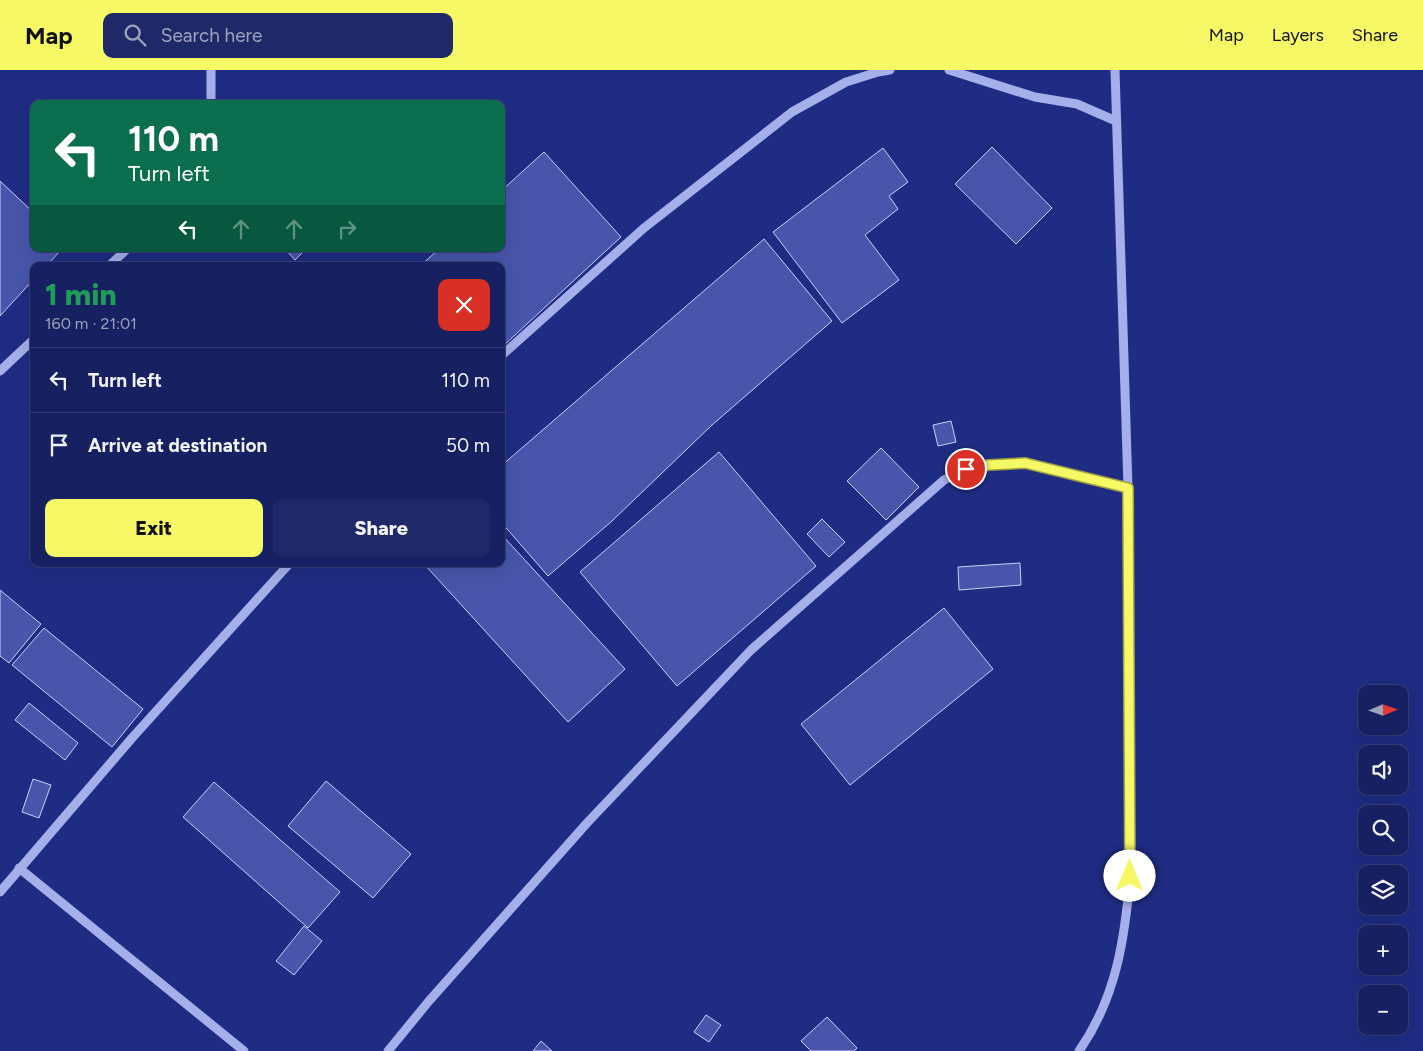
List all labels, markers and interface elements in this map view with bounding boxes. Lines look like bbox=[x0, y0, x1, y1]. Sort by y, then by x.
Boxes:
search box bbox=[103, 13, 453, 58]
text: Map bbox=[25, 21, 73, 50]
icon: search bbox=[121, 21, 149, 49]
text: Search here bbox=[161, 24, 262, 47]
text: Map bbox=[1209, 24, 1244, 46]
text: Layers bbox=[1272, 24, 1324, 46]
text: Share bbox=[1352, 24, 1398, 46]
text: 110 m bbox=[128, 118, 219, 160]
icon: left bbox=[45, 120, 110, 185]
text: Turn left bbox=[128, 160, 210, 187]
icon: left bbox=[174, 215, 202, 243]
icon: ahead bbox=[227, 215, 255, 243]
icon: ahead bbox=[280, 215, 308, 243]
icon: right bbox=[333, 215, 361, 243]
text: 1 min bbox=[45, 276, 117, 313]
button: close bbox=[438, 279, 490, 331]
text: 160 m · 21:01 bbox=[45, 314, 137, 333]
icon: left bbox=[45, 366, 73, 394]
text: Turn left bbox=[88, 369, 162, 392]
text: 110 m bbox=[441, 369, 490, 392]
icon: arrive bbox=[45, 431, 73, 459]
text: Arrive at destination bbox=[88, 434, 267, 457]
text: 50 m bbox=[446, 434, 490, 457]
pin bbox=[945, 448, 987, 490]
icon: arrive bbox=[952, 455, 980, 483]
button: Exit bbox=[45, 499, 263, 557]
button: Share bbox=[273, 499, 490, 557]
north arrow bbox=[1358, 685, 1408, 735]
map controls bbox=[1358, 685, 1408, 1035]
button: sound bbox=[1358, 745, 1408, 795]
button: search bbox=[1358, 805, 1408, 855]
position arrow bbox=[1103, 849, 1155, 901]
button: layers bbox=[1358, 865, 1408, 915]
button: + bbox=[1358, 925, 1408, 975]
button: − bbox=[1358, 985, 1408, 1035]

